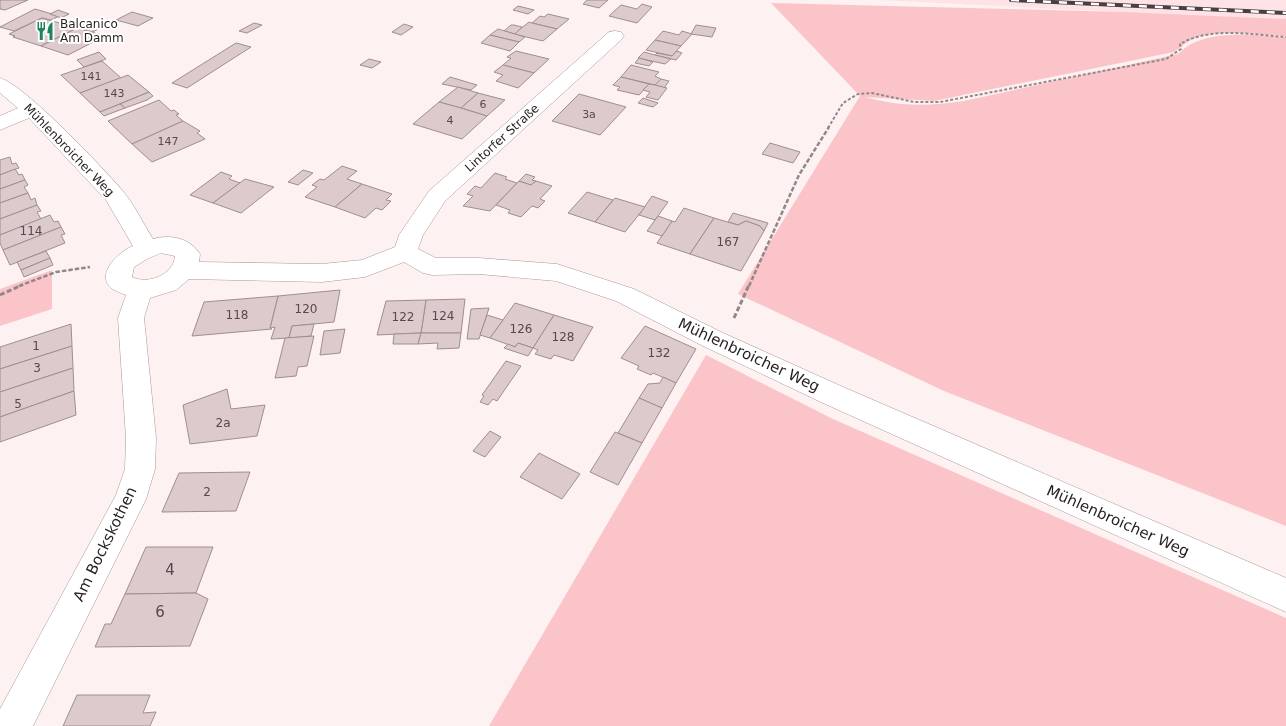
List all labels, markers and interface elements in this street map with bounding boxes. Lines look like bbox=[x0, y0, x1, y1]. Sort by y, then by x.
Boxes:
place label: Balcanico Am Damm bbox=[60, 17, 124, 45]
restaurant icon: Balcanico Am Damm bbox=[34, 20, 56, 42]
house number: 141 bbox=[81, 70, 102, 83]
house number: 143 bbox=[104, 87, 125, 100]
house number: 6 bbox=[480, 98, 487, 111]
street label: Mühlenbroicher Weg bbox=[21, 101, 117, 199]
street label: Lintorfer Straße bbox=[462, 101, 542, 175]
house number: 3a bbox=[582, 108, 596, 121]
house number: 4 bbox=[447, 114, 454, 127]
house number: 147 bbox=[158, 135, 179, 148]
house number: 114 bbox=[20, 224, 42, 238]
house number: 167 bbox=[717, 235, 739, 249]
house number: 120 bbox=[295, 302, 317, 316]
house number: 118 bbox=[226, 308, 248, 322]
house number: 124 bbox=[432, 309, 454, 323]
house number: 122 bbox=[392, 310, 414, 324]
street label: Mühlenbroicher Weg bbox=[675, 314, 823, 396]
house number: 126 bbox=[510, 322, 532, 336]
house number: 128 bbox=[552, 330, 574, 344]
house number: 1 bbox=[32, 339, 40, 353]
house number: 132 bbox=[648, 346, 670, 360]
house number: 3 bbox=[33, 361, 41, 375]
house number: 5 bbox=[14, 397, 22, 411]
house number: 2a bbox=[216, 416, 231, 430]
street label: Mühlenbroicher Weg bbox=[1044, 481, 1192, 561]
street label: Am Bockskothen bbox=[69, 484, 141, 604]
house number: 2 bbox=[203, 485, 211, 499]
house number: 4 bbox=[165, 561, 175, 579]
house number: 6 bbox=[155, 603, 165, 621]

